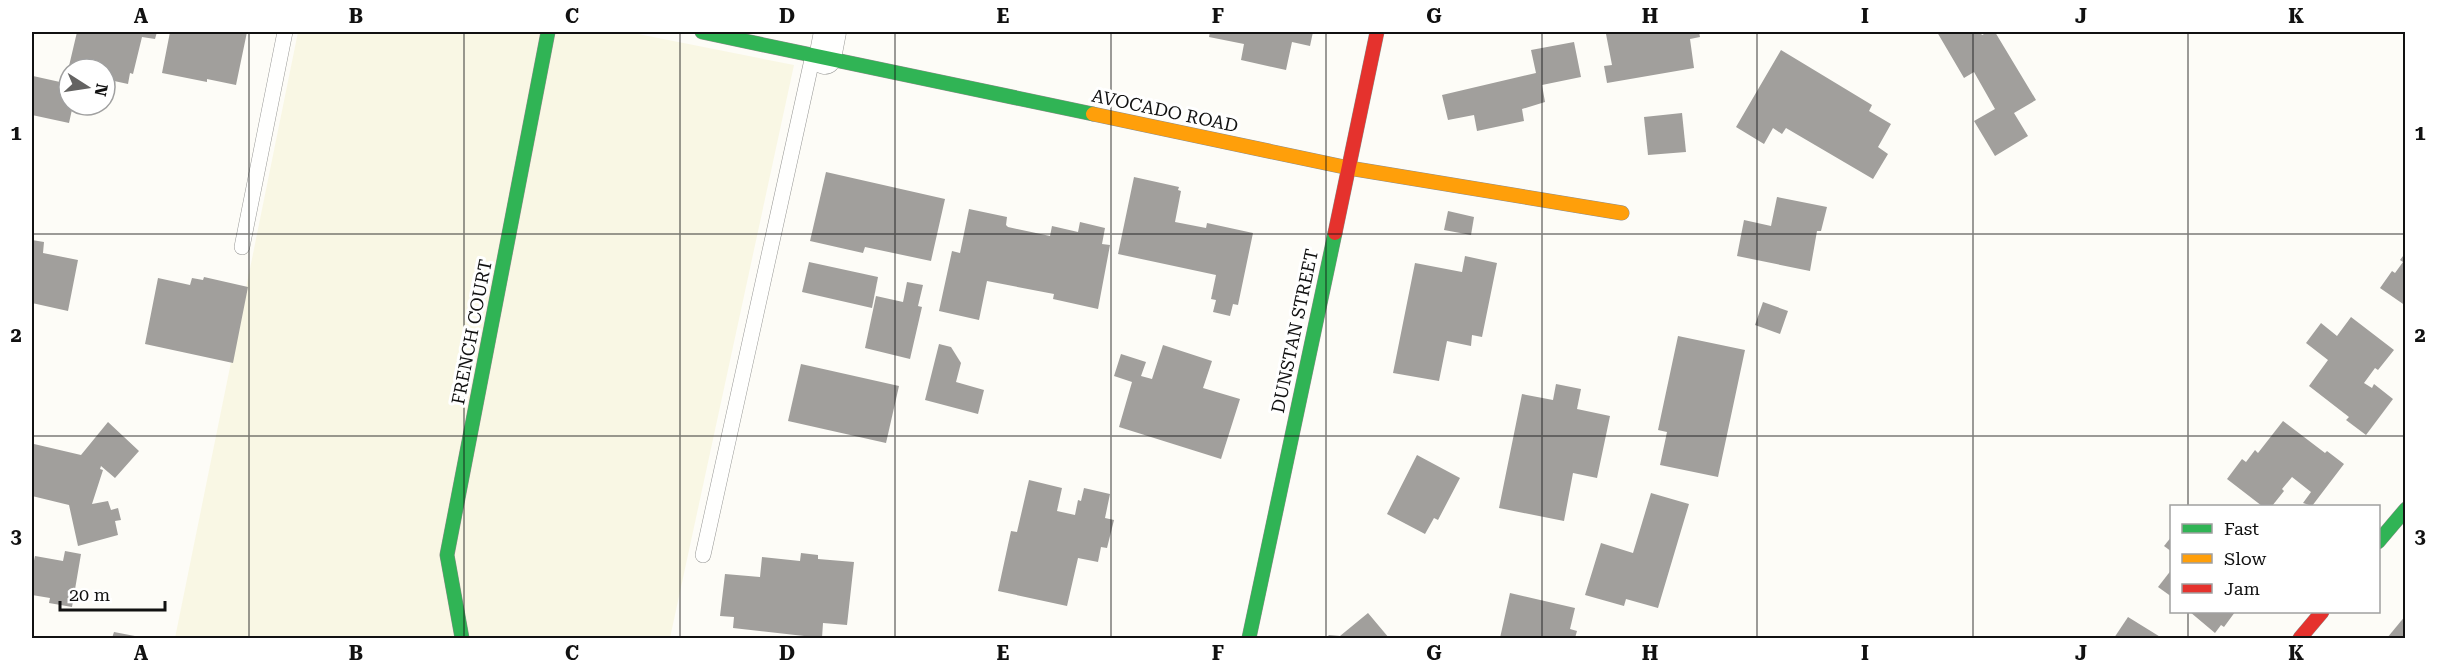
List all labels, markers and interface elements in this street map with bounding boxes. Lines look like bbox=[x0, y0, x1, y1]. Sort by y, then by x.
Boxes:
text: A bbox=[134, 4, 149, 28]
text: B bbox=[349, 4, 363, 28]
text: C bbox=[565, 4, 579, 28]
text: D bbox=[779, 4, 795, 28]
text: E bbox=[997, 4, 1010, 28]
text: F bbox=[1212, 4, 1224, 28]
text: G bbox=[1426, 4, 1442, 28]
text: H bbox=[1642, 4, 1658, 28]
text: I bbox=[1861, 4, 1869, 28]
text: J bbox=[2075, 4, 2087, 28]
text: K bbox=[2288, 4, 2304, 28]
north arrow bbox=[57, 57, 117, 117]
text: N bbox=[91, 82, 112, 98]
street label: AVOCADO ROAD bbox=[1090, 85, 1240, 136]
text: 1 bbox=[10, 121, 22, 145]
text: 1 bbox=[2414, 121, 2426, 145]
street label: DUNSTAN STREET bbox=[1267, 247, 1322, 415]
street label: FRENCH COURT bbox=[447, 257, 496, 406]
text: 2 bbox=[10, 323, 22, 347]
text: 2 bbox=[2414, 323, 2426, 347]
legend bbox=[2170, 505, 2380, 613]
text: Fast bbox=[2224, 518, 2259, 539]
text: 3 bbox=[10, 524, 22, 548]
text: 3 bbox=[2414, 524, 2426, 548]
text: Slow bbox=[2224, 548, 2266, 569]
scale bar bbox=[60, 574, 165, 612]
text: Jam bbox=[2224, 578, 2260, 599]
text: 20 m bbox=[69, 584, 110, 605]
text: A bbox=[134, 641, 149, 665]
text: B bbox=[349, 641, 363, 665]
text: C bbox=[565, 641, 579, 665]
text: D bbox=[779, 641, 795, 665]
text: E bbox=[997, 641, 1010, 665]
text: F bbox=[1212, 641, 1224, 665]
text: G bbox=[1426, 641, 1442, 665]
text: H bbox=[1642, 641, 1658, 665]
text: I bbox=[1861, 641, 1869, 665]
text: J bbox=[2075, 641, 2087, 665]
text: K bbox=[2288, 641, 2304, 665]

